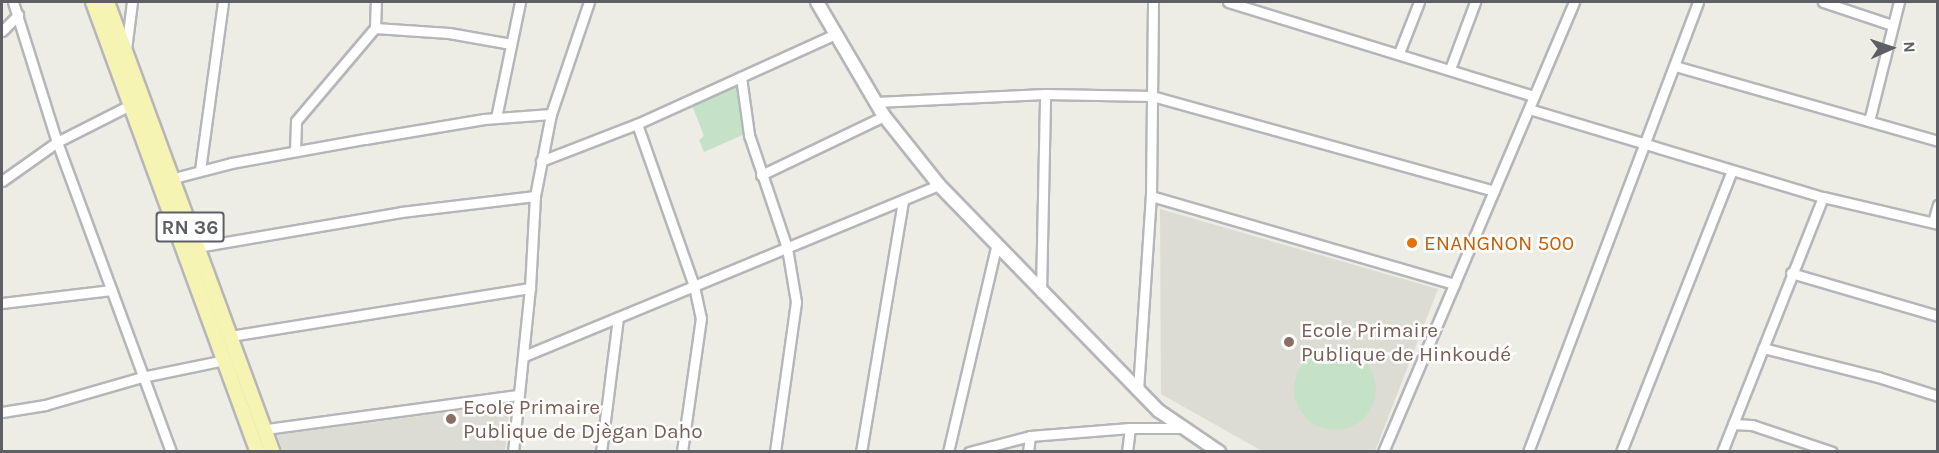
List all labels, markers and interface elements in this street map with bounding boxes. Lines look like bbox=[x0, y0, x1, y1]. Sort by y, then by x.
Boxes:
north arrow bbox=[1861, 18, 1921, 78]
text: N bbox=[1900, 41, 1919, 53]
road number: RN 36 bbox=[156, 210, 225, 244]
place label: ENANGNON 500 bbox=[1424, 230, 1574, 256]
marker: ENANGNON 500 bbox=[1405, 236, 1419, 250]
place label: Ecole Primaire Publique de Hinkoudé bbox=[1301, 317, 1511, 367]
marker: Ecole Primaire Publique de Hinkoudé bbox=[1282, 335, 1296, 349]
place label: Ecole Primaire Publique de Djègan Daho bbox=[463, 394, 703, 444]
marker: Ecole Primaire Publique de Djègan Daho bbox=[444, 412, 458, 426]

